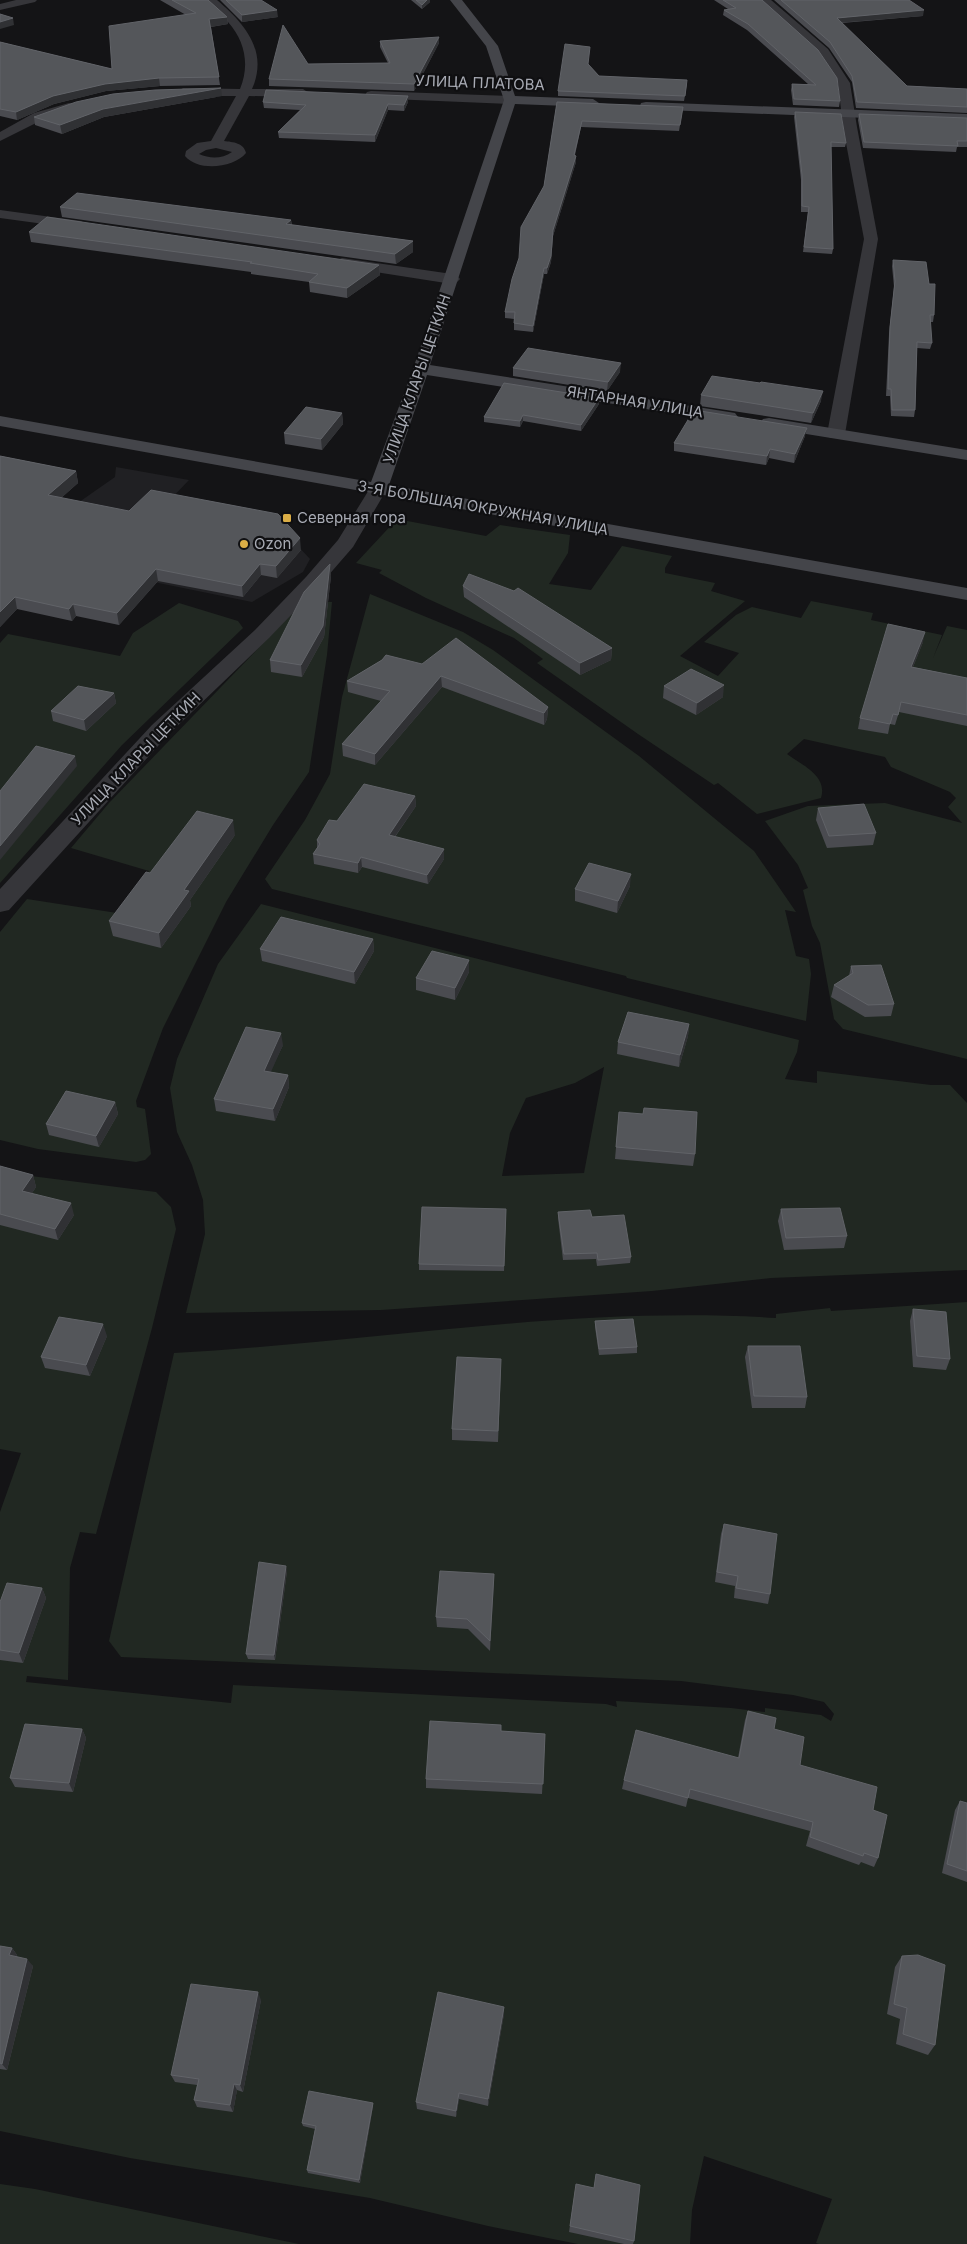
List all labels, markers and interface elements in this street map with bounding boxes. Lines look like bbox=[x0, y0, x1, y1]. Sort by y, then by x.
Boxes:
street label: УЛИЦА ПЛАТОВА bbox=[415, 71, 545, 94]
street label: УЛИЦА КЛАРЫ ЦЕТКИН bbox=[379, 292, 454, 466]
street label: ЯНТАРНАЯ УЛИЦА bbox=[566, 381, 705, 422]
street label: 3-Я БОЛЬШАЯ ОКРУЖНАЯ УЛИЦА bbox=[356, 476, 610, 539]
place label: Северная гора bbox=[297, 508, 406, 527]
marker: Северная гора bbox=[281, 512, 293, 524]
place label: Ozon bbox=[254, 534, 291, 553]
marker: Ozon bbox=[238, 538, 250, 550]
street label: УЛИЦА КЛАРЫ ЦЕТКИН bbox=[67, 688, 204, 829]

